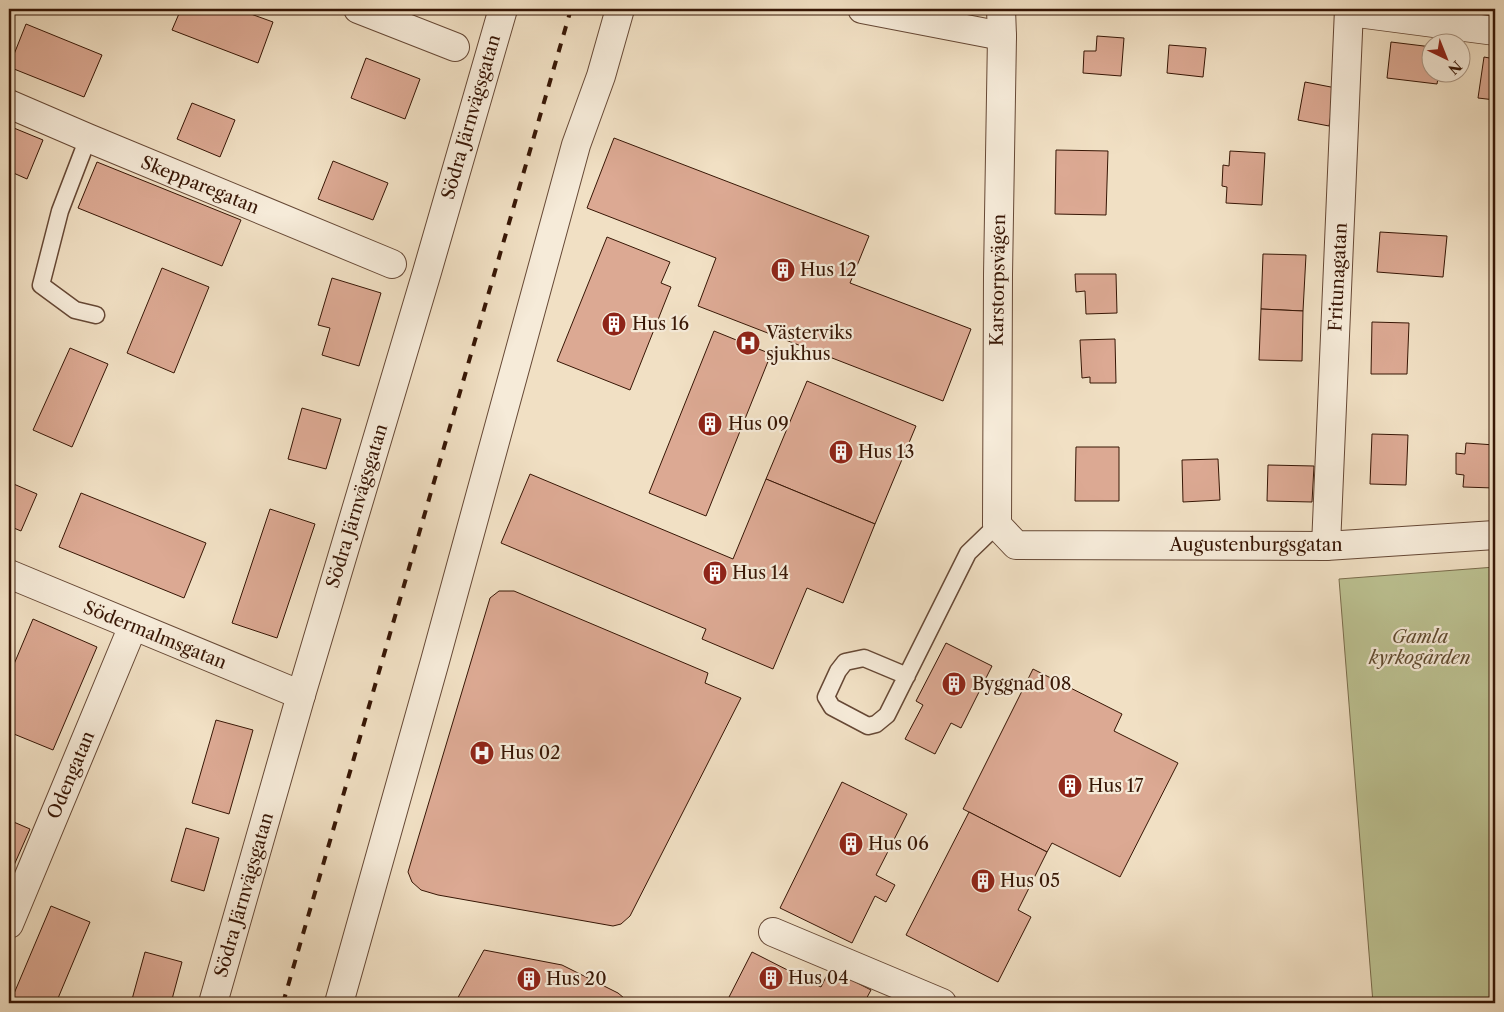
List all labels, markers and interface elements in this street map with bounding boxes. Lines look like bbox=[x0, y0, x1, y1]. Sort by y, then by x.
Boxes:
street label: Södra Järnvägsgatan bbox=[437, 32, 505, 202]
north arrow bbox=[1422, 32, 1472, 82]
text: N bbox=[1444, 57, 1465, 78]
street label: Skepparegatan bbox=[138, 151, 262, 219]
street label: Karstorpsvägen bbox=[986, 214, 1010, 346]
street label: Fritunagatan bbox=[1324, 222, 1352, 332]
building icon: Hus 12 bbox=[770, 257, 796, 283]
place label: Hus 12 bbox=[800, 259, 857, 281]
building icon: Hus 16 bbox=[601, 311, 627, 337]
place label: Hus 16 bbox=[632, 313, 689, 335]
place label: Västerviks sjukhus bbox=[765, 322, 853, 365]
hospital icon: Västerviks sjukhus bbox=[735, 330, 761, 356]
building icon: Hus 09 bbox=[697, 411, 723, 437]
place label: Hus 09 bbox=[728, 413, 789, 435]
street label: Södra Järnvägsgatan bbox=[322, 421, 392, 591]
building icon: Hus 13 bbox=[828, 439, 854, 465]
place label: Hus 13 bbox=[858, 441, 914, 463]
street label: Augustenburgsgatan bbox=[1168, 534, 1343, 556]
building icon: Hus 14 bbox=[702, 560, 728, 586]
place label: Hus 14 bbox=[732, 562, 789, 584]
street label: Södermalmsgatan bbox=[80, 596, 230, 674]
park label: Gamla kyrkogården bbox=[1368, 626, 1471, 669]
building icon: Byggnad 08 bbox=[941, 671, 967, 697]
place label: Byggnad 08 bbox=[972, 673, 1072, 695]
street label: Odengatan bbox=[43, 728, 99, 822]
hospital icon: Hus 02 bbox=[469, 740, 495, 766]
place label: Hus 02 bbox=[500, 742, 561, 764]
building icon: Hus 17 bbox=[1057, 773, 1083, 799]
place label: Hus 17 bbox=[1088, 775, 1143, 797]
street label: Södra Järnvägsgatan bbox=[210, 810, 278, 980]
building icon: Hus 06 bbox=[838, 831, 864, 857]
place label: Hus 06 bbox=[868, 833, 929, 855]
building icon: Hus 05 bbox=[970, 868, 996, 894]
place label: Hus 05 bbox=[1000, 870, 1060, 892]
building icon: Hus 04 bbox=[758, 965, 784, 991]
building icon: Hus 20 bbox=[516, 966, 542, 992]
place label: Hus 04 bbox=[788, 967, 849, 989]
place label: Hus 20 bbox=[546, 968, 607, 990]

